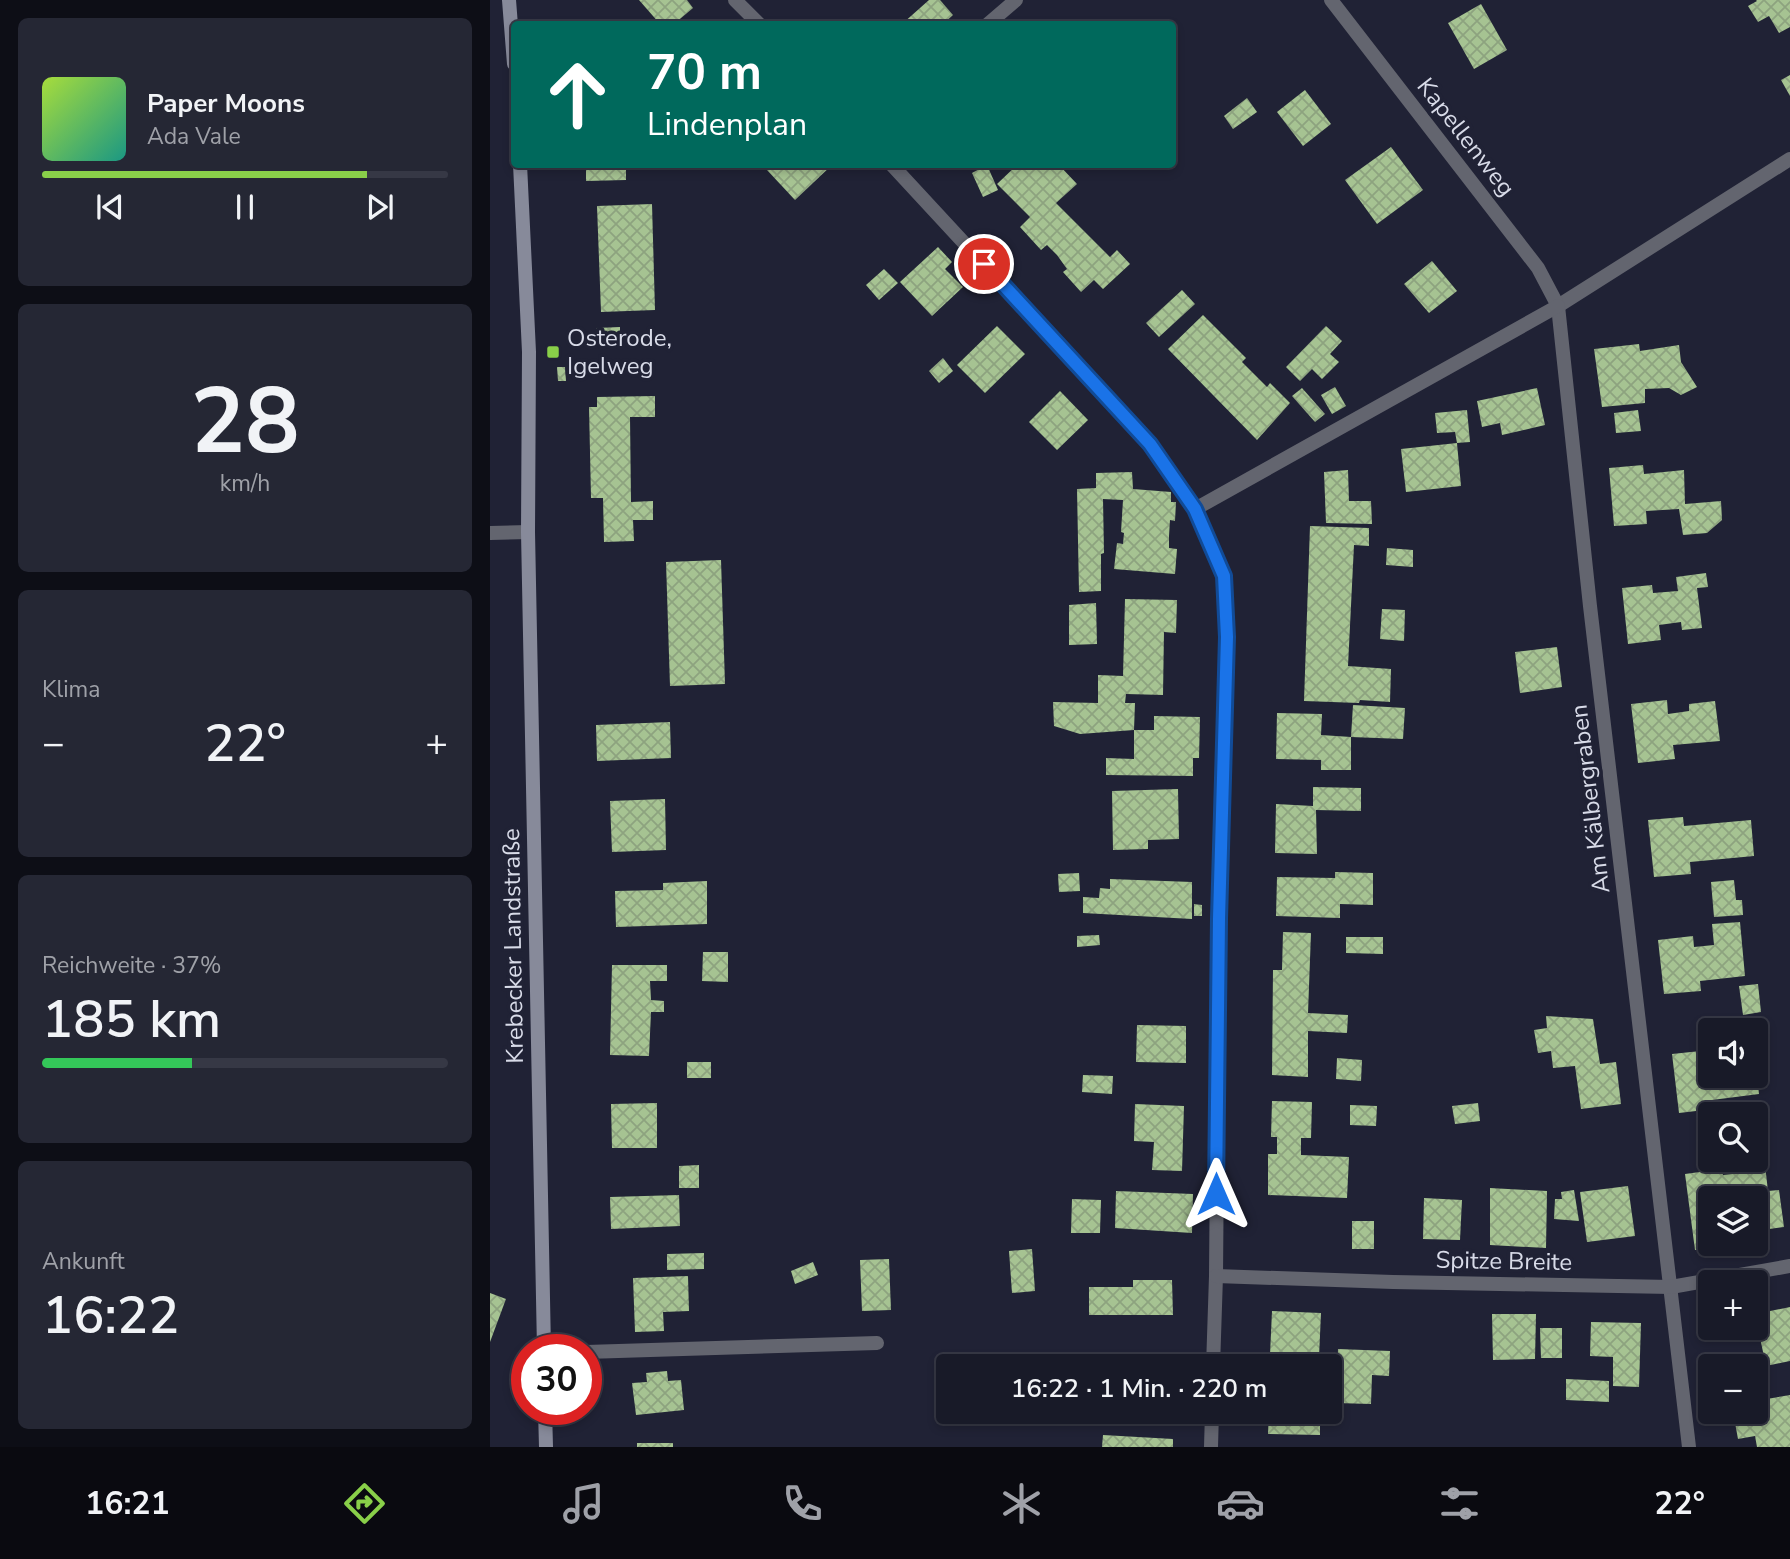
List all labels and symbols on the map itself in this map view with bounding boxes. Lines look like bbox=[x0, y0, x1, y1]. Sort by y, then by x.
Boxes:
street label: Kapellenweg bbox=[1410, 71, 1522, 203]
pin bbox=[954, 234, 1014, 294]
place label: Osterode, Igelweg bbox=[567, 322, 672, 382]
marker: Osterode, Igelweg bbox=[545, 344, 561, 360]
street label: Am Kälbergraben bbox=[1563, 703, 1617, 895]
street label: Krebecker Landstraße bbox=[495, 828, 531, 1064]
position arrow bbox=[1179, 1157, 1253, 1231]
street label: Spitze Breite bbox=[1435, 1244, 1573, 1278]
speed limit sign: 30 bbox=[511, 1334, 602, 1425]

